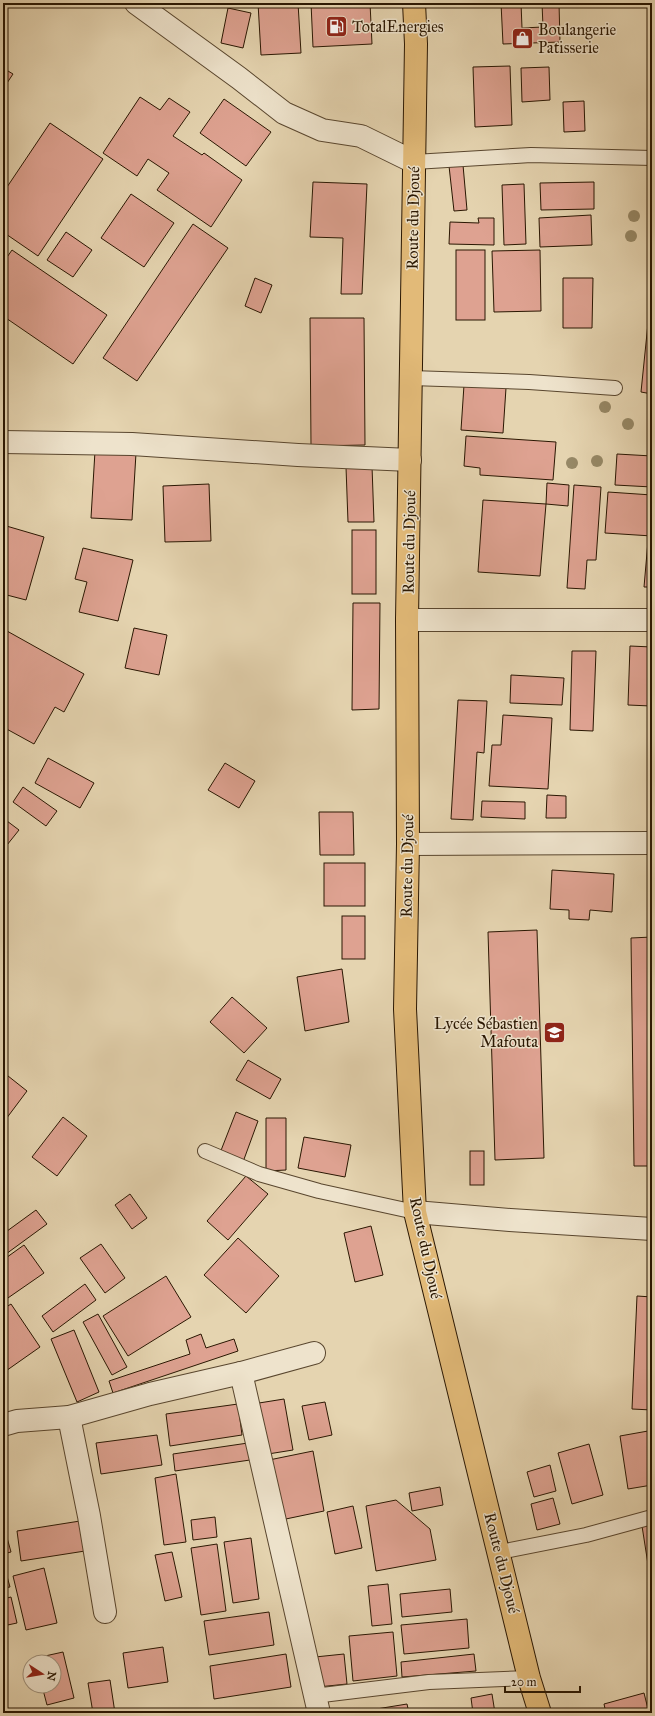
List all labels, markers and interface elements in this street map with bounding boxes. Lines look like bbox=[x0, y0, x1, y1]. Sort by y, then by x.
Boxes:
fuel station icon: TotalEnergies bbox=[324, 13, 350, 39]
place label: TotalEnergies bbox=[352, 17, 444, 37]
place label: Boulangerie Patisserie bbox=[538, 20, 616, 57]
shop icon: Boulangerie Patisserie bbox=[510, 25, 536, 51]
street label: Route du Djoué bbox=[403, 166, 423, 270]
street label: Route du Djoué bbox=[399, 490, 419, 594]
street label: Route du Djoué bbox=[397, 814, 417, 918]
place label: Lycée Sébastien Mafouta bbox=[434, 1014, 538, 1051]
school or university icon: Lycée Sébastien Mafouta bbox=[541, 1019, 567, 1045]
street label: Route du Djoué bbox=[406, 1195, 446, 1301]
street label: Route du Djoué bbox=[480, 1510, 524, 1616]
north arrow bbox=[22, 1654, 62, 1694]
scale bar bbox=[505, 1668, 580, 1694]
text: N bbox=[44, 1670, 59, 1683]
text: 20 m bbox=[511, 1675, 537, 1689]

